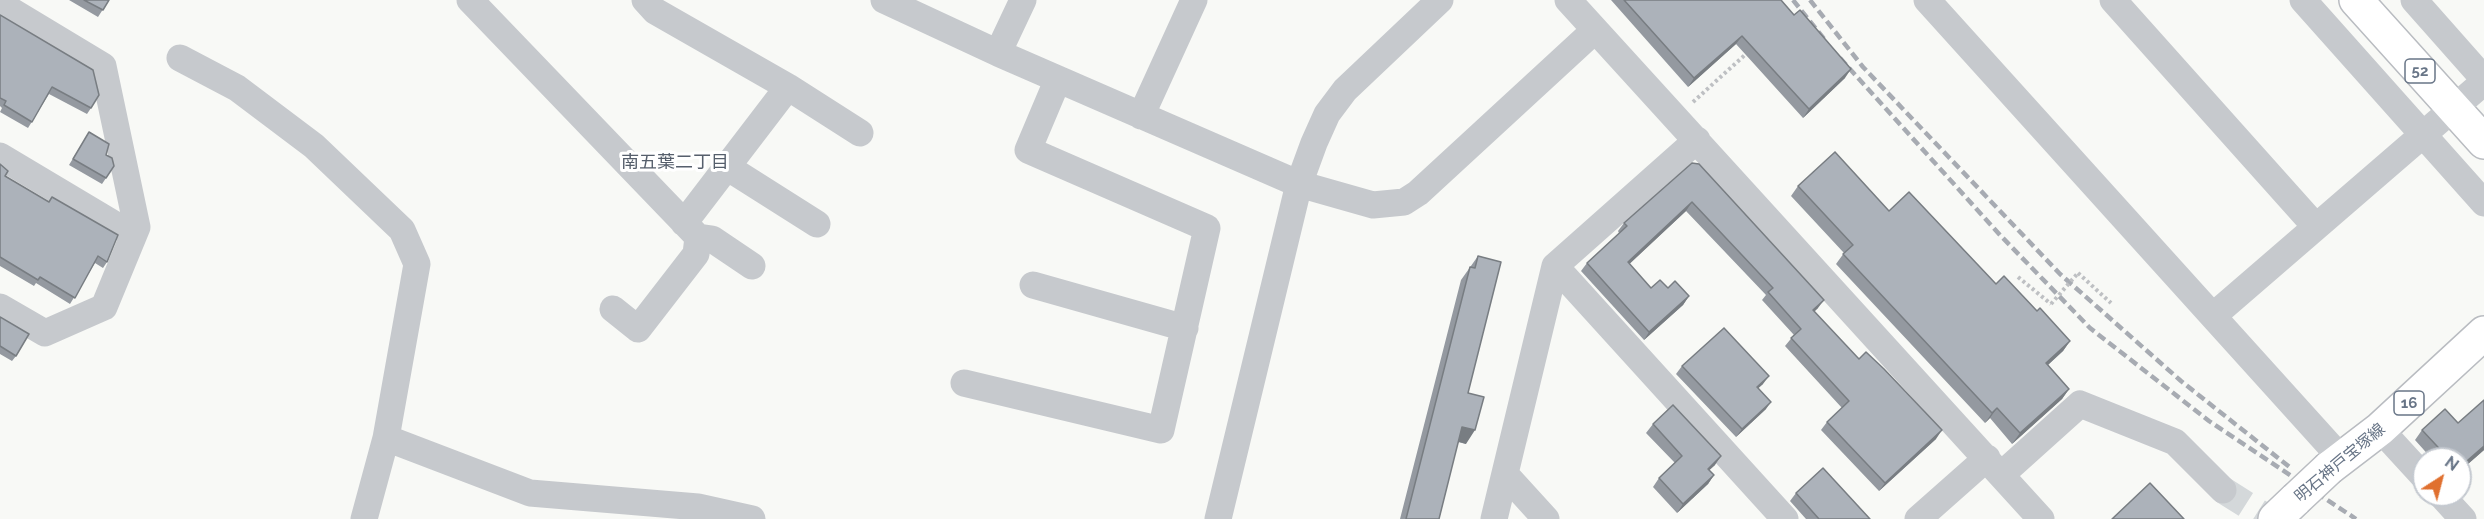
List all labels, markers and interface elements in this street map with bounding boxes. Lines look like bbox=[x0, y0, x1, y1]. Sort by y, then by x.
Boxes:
road number: 52 bbox=[2405, 59, 2435, 83]
district label: 南五葉二丁目 bbox=[621, 152, 729, 174]
road number: 16 bbox=[2394, 391, 2424, 415]
street label: 明石神戸宝塚線 bbox=[2291, 420, 2389, 506]
north arrow bbox=[2412, 447, 2472, 507]
text: N bbox=[2441, 452, 2462, 475]

